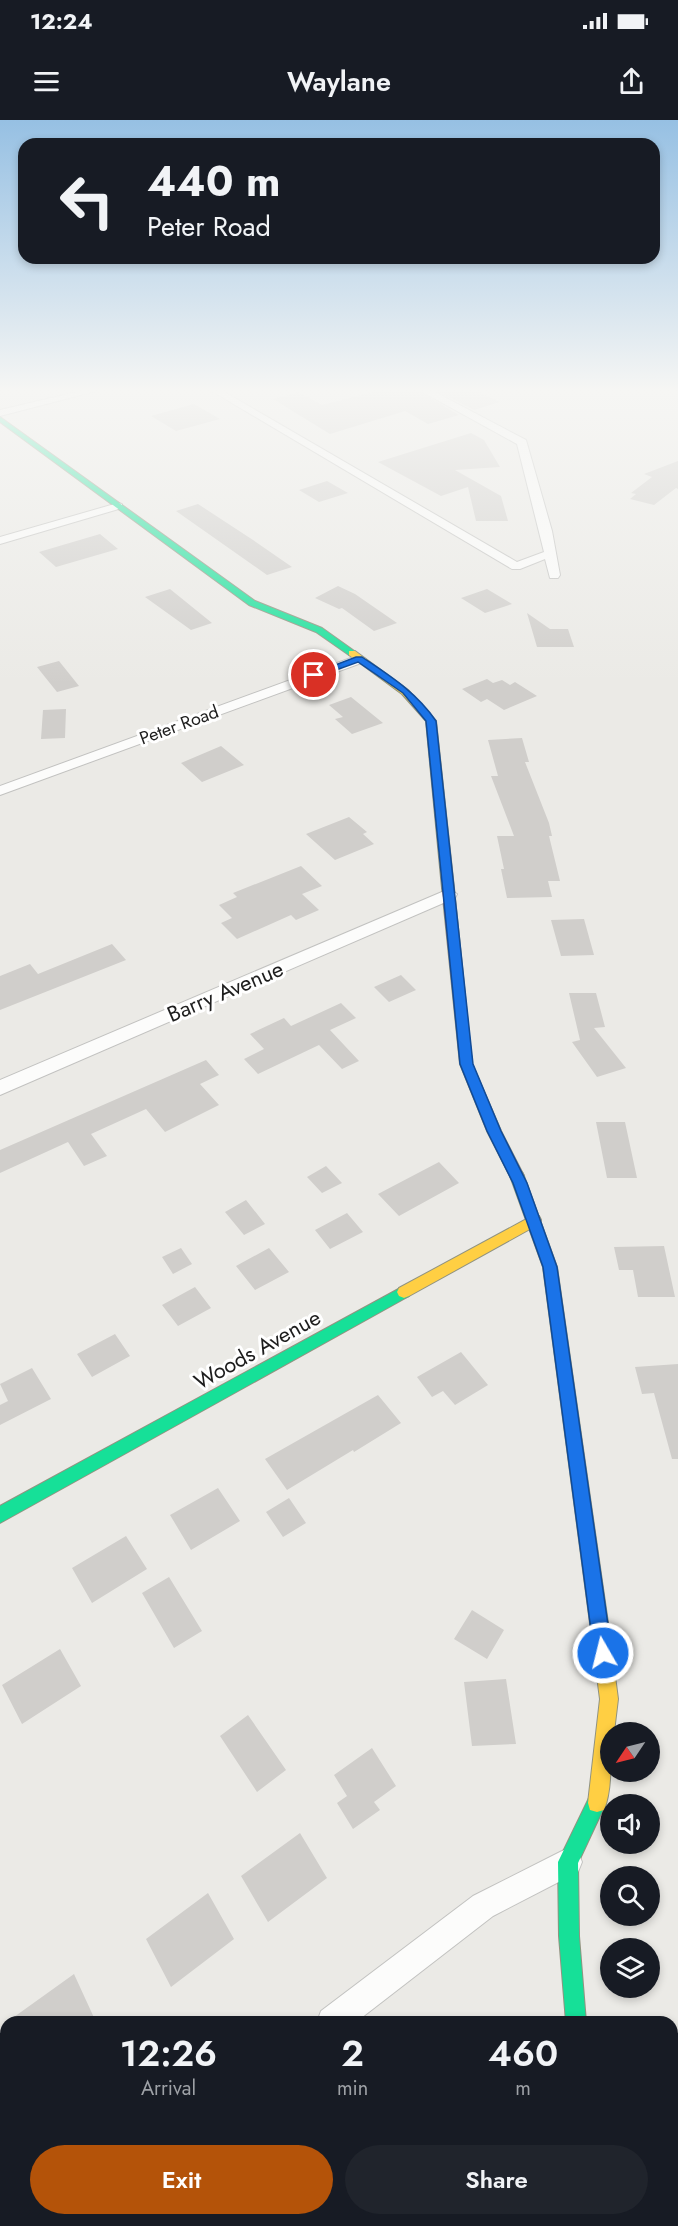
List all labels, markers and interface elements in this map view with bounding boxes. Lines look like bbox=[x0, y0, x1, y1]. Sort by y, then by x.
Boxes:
text: 12:24 bbox=[30, 5, 93, 37]
text: Waylane bbox=[287, 62, 391, 101]
icon: menu bbox=[30, 65, 63, 98]
icon: share bbox=[615, 65, 648, 98]
text: 440 m bbox=[147, 151, 280, 212]
icon: left bbox=[48, 162, 126, 240]
text: Peter Road bbox=[147, 207, 271, 246]
pin bbox=[288, 649, 339, 700]
icon: arrive bbox=[297, 658, 330, 691]
street label: Peter Road bbox=[136, 699, 222, 751]
street label: Barry Avenue bbox=[162, 952, 288, 1030]
street label: Woods Avenue bbox=[188, 1301, 326, 1397]
position arrow bbox=[571, 1621, 635, 1685]
north arrow bbox=[600, 1722, 660, 1782]
map controls bbox=[600, 1722, 660, 1998]
button: sound bbox=[600, 1794, 660, 1854]
button: search bbox=[600, 1866, 660, 1926]
button: layers bbox=[600, 1938, 660, 1998]
text: 12:26 bbox=[120, 2027, 217, 2079]
text: 2 bbox=[341, 2027, 364, 2079]
text: 460 bbox=[488, 2027, 558, 2079]
text: Arrival bbox=[141, 2074, 196, 2103]
text: min bbox=[337, 2074, 368, 2103]
text: m bbox=[515, 2074, 531, 2103]
button: Exit bbox=[30, 2145, 333, 2214]
button: Share bbox=[345, 2145, 648, 2214]

